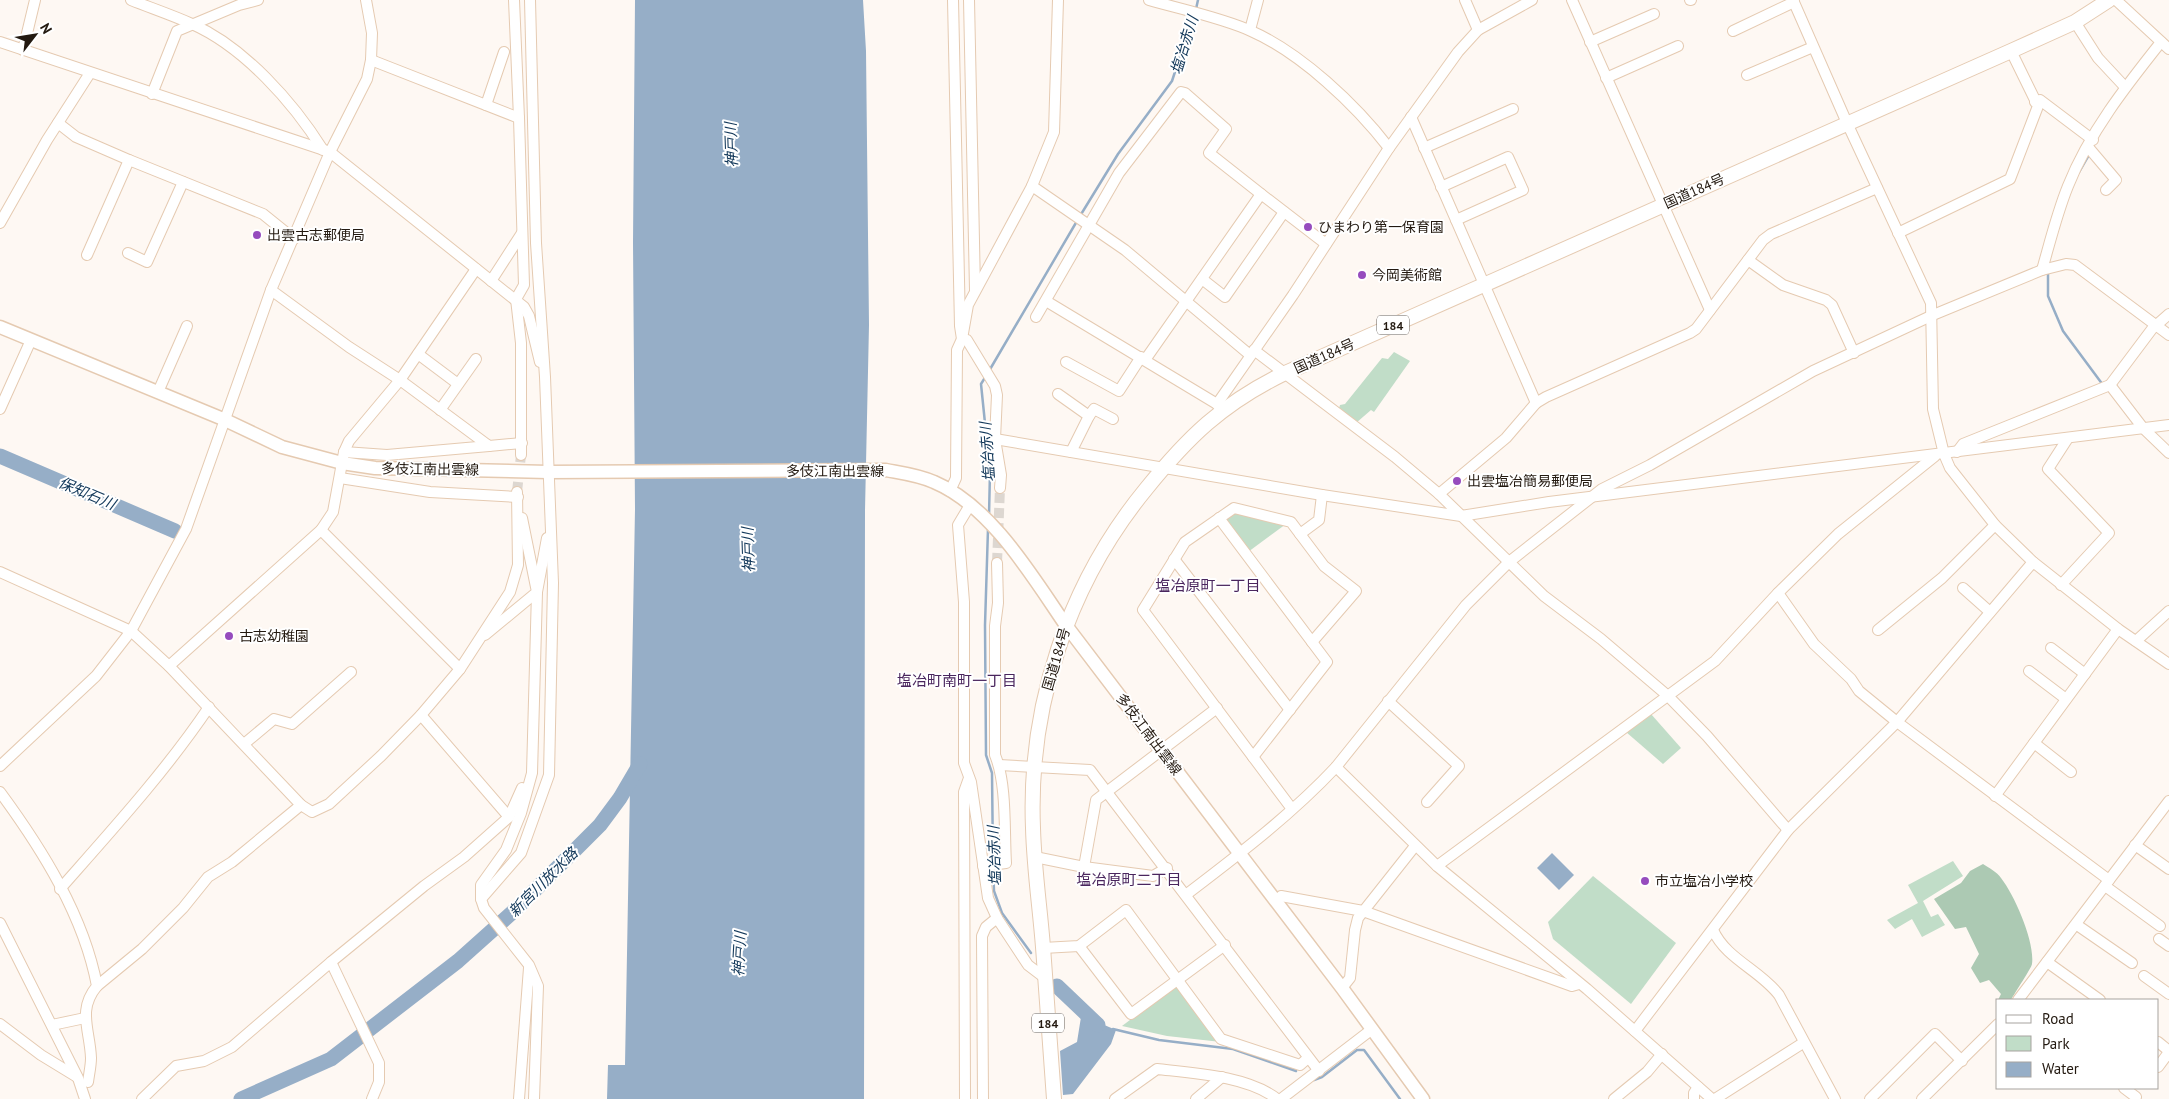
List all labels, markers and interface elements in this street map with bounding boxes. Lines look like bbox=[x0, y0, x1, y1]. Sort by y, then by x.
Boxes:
north arrow bbox=[10, 10, 60, 60]
water label: 塩冶赤川 bbox=[1166, 12, 1202, 76]
text: N bbox=[36, 20, 56, 37]
water label: 神戸川 bbox=[721, 120, 741, 168]
street label: 国道184号 bbox=[1661, 170, 1727, 212]
place label: ひまわり第一保育園 bbox=[1318, 218, 1444, 236]
marker: ひまわり第一保育園 bbox=[1302, 221, 1314, 233]
place label: 出雲古志郵便局 bbox=[267, 226, 365, 244]
marker: 出雲古志郵便局 bbox=[251, 229, 263, 241]
place label: 今岡美術館 bbox=[1372, 266, 1442, 284]
marker: 今岡美術館 bbox=[1356, 269, 1368, 281]
road number: 184 bbox=[1377, 316, 1409, 334]
street label: 国道184号 bbox=[1291, 335, 1357, 377]
water label: 塩冶赤川 bbox=[975, 419, 999, 483]
street label: 多伎江南出雲線 bbox=[381, 459, 479, 479]
street label: 多伎江南出雲線 bbox=[786, 462, 884, 480]
place label: 出雲塩冶簡易郵便局 bbox=[1467, 472, 1593, 490]
water label: 保知石川 bbox=[56, 473, 120, 514]
marker: 出雲塩冶簡易郵便局 bbox=[1451, 475, 1463, 487]
water label: 神戸川 bbox=[738, 525, 758, 573]
district label: 塩冶原町一丁目 bbox=[1155, 576, 1261, 595]
street label: 国道184号 bbox=[1038, 625, 1074, 693]
place label: 古志幼稚園 bbox=[239, 627, 309, 645]
marker: 古志幼稚園 bbox=[223, 630, 235, 642]
district label: 塩冶町南町一丁目 bbox=[897, 671, 1017, 690]
street label: 多伎江南出雲線 bbox=[1112, 689, 1186, 779]
water label: 塩冶赤川 bbox=[983, 824, 1005, 886]
water label: 新宮川放水路 bbox=[504, 842, 583, 921]
district label: 塩冶原町二丁目 bbox=[1076, 870, 1182, 889]
place label: 市立塩冶小学校 bbox=[1655, 872, 1753, 890]
marker: 市立塩冶小学校 bbox=[1639, 875, 1651, 887]
water label: 神戸川 bbox=[728, 929, 750, 977]
legend bbox=[1996, 999, 2159, 1089]
text: Road bbox=[2042, 1009, 2074, 1028]
road number: 184 bbox=[1032, 1014, 1064, 1032]
text: Park bbox=[2042, 1034, 2070, 1053]
text: Water bbox=[2042, 1059, 2079, 1078]

